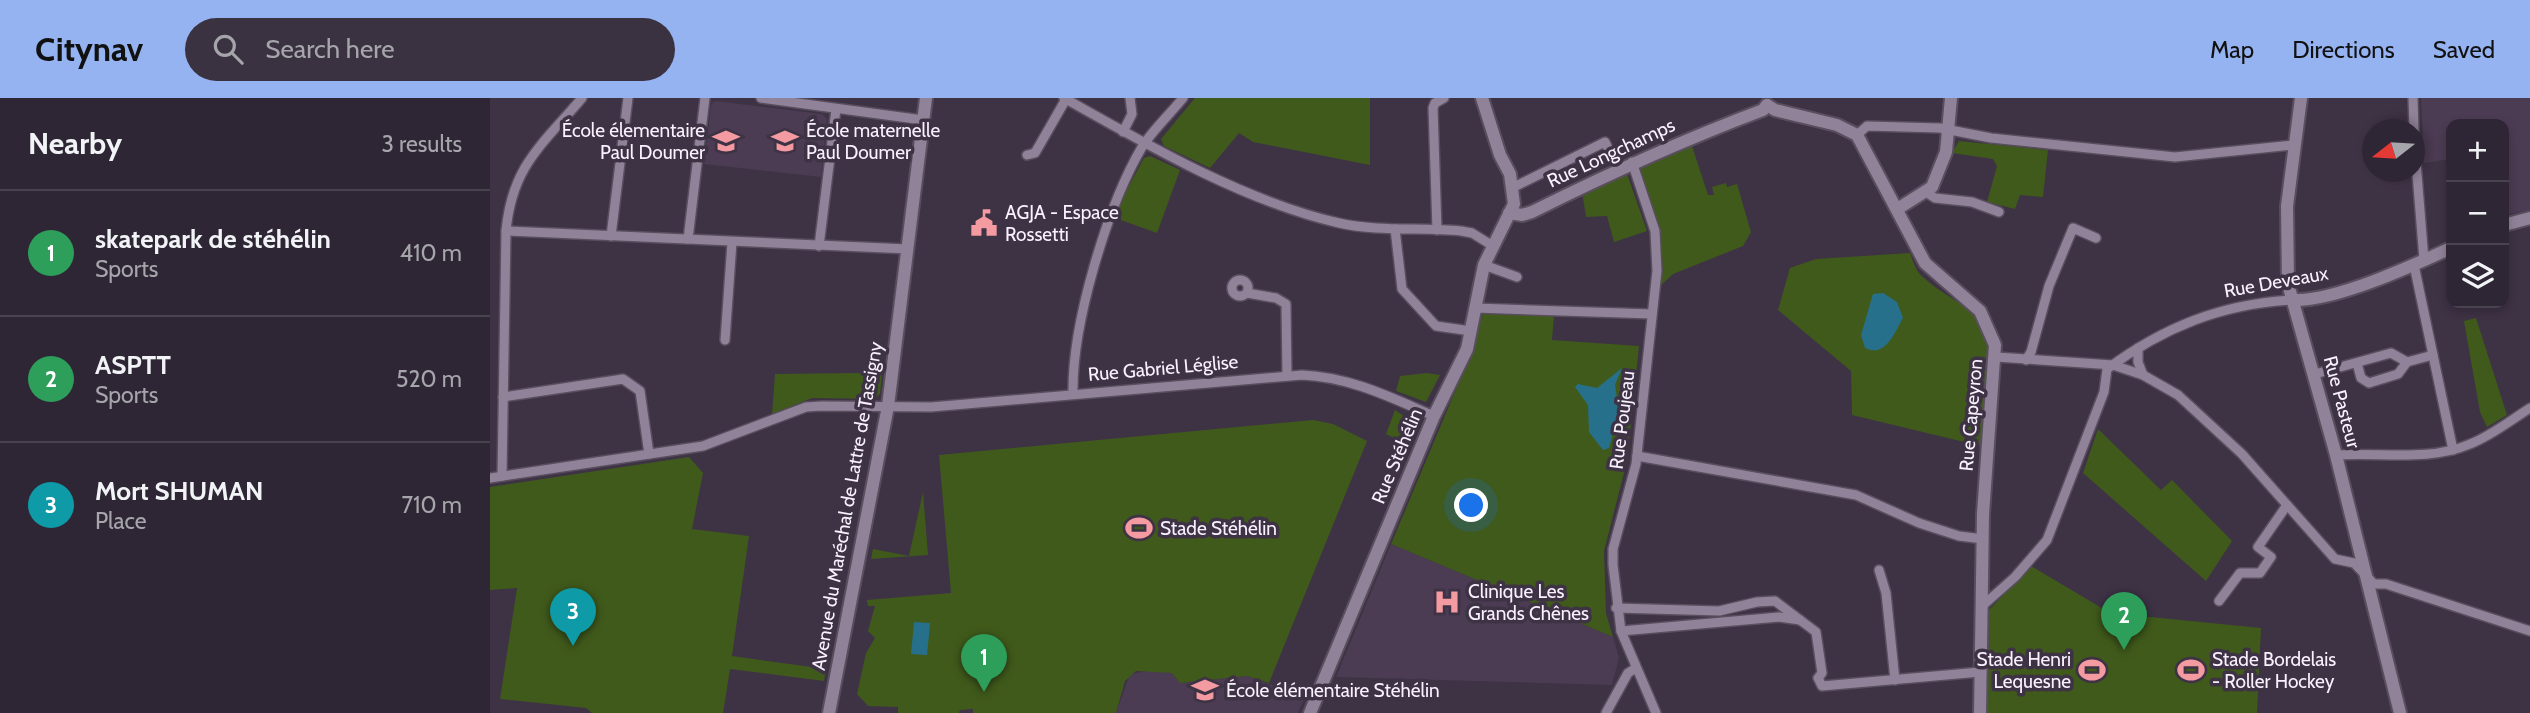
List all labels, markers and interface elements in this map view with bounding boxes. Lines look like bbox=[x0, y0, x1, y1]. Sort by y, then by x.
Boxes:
search box bbox=[185, 18, 675, 81]
text: Citynav bbox=[35, 29, 143, 69]
icon: search bbox=[209, 30, 247, 68]
text: Search here bbox=[265, 33, 394, 65]
text: Map bbox=[2210, 35, 2254, 64]
text: Directions bbox=[2292, 35, 2395, 64]
text: Saved bbox=[2433, 35, 2495, 64]
street label: Rue Longchamps bbox=[1544, 113, 1679, 193]
place label: École élementaire Paul Doumer bbox=[562, 118, 705, 164]
place label: École maternelle Paul Doumer bbox=[806, 118, 940, 164]
north arrow bbox=[2362, 119, 2425, 182]
map controls bbox=[2446, 119, 2509, 308]
button: + bbox=[2446, 119, 2509, 182]
text: Nearby bbox=[28, 125, 122, 162]
school or university icon: École élementaire Paul Doumer bbox=[711, 126, 741, 156]
school or university icon: École maternelle Paul Doumer bbox=[770, 126, 800, 156]
text: 3 results bbox=[381, 130, 462, 158]
button: − bbox=[2446, 182, 2509, 245]
place label: AGJA - Espace Rossetti bbox=[1005, 201, 1119, 246]
public building icon: AGJA - Espace Rossetti bbox=[969, 208, 999, 238]
text: skatepark de stéhélin bbox=[95, 223, 331, 255]
text: 1 bbox=[47, 239, 55, 267]
text: 410 m bbox=[400, 239, 462, 267]
button: layers bbox=[2446, 245, 2509, 308]
text: Sports bbox=[95, 255, 158, 283]
street label: Rue Deveaux bbox=[2222, 262, 2330, 302]
street label: Avenue du Maréchal de Lattre de Tassigny bbox=[807, 339, 887, 672]
text: ASPTT bbox=[95, 349, 171, 381]
street label: Rue Gabriel Léglise bbox=[1087, 350, 1239, 386]
street label: Rue Pasteur bbox=[2319, 353, 2365, 451]
street label: Rue Capeyron bbox=[1955, 358, 1987, 472]
text: 2 bbox=[45, 365, 57, 393]
text: 520 m bbox=[396, 365, 462, 393]
street label: Rue Poujeau bbox=[1605, 369, 1639, 471]
text: Sports bbox=[95, 381, 158, 409]
street label: Rue Stéhélin bbox=[1367, 405, 1427, 507]
text: Mort SHUMAN bbox=[95, 475, 263, 507]
your location bbox=[1454, 488, 1488, 522]
text: 3 bbox=[45, 491, 57, 519]
text: 710 m bbox=[402, 491, 462, 519]
text: Place bbox=[95, 507, 147, 535]
sports icon: Stade Stéhélin bbox=[1124, 513, 1154, 543]
place label: Stade Stéhélin bbox=[1160, 517, 1277, 540]
place label: Clinique Les Grands Chênes bbox=[1468, 580, 1589, 625]
hospital icon: Clinique Les Grands Chênes bbox=[1432, 587, 1462, 617]
pin: 3 bbox=[550, 588, 596, 646]
pin: 2 bbox=[2101, 592, 2147, 650]
pin: 1 bbox=[961, 634, 1007, 692]
place label: Stade Henri Lequesne bbox=[1977, 648, 2071, 693]
place label: Stade Bordelais - Roller Hockey bbox=[2212, 648, 2336, 693]
sports icon: Stade Henri Lequesne bbox=[2077, 655, 2107, 685]
sports icon: Stade Bordelais - Roller Hockey bbox=[2176, 655, 2206, 685]
school or university icon: École élémentaire Stéhélin bbox=[1190, 675, 1220, 705]
place label: École élémentaire Stéhélin bbox=[1226, 678, 1440, 702]

